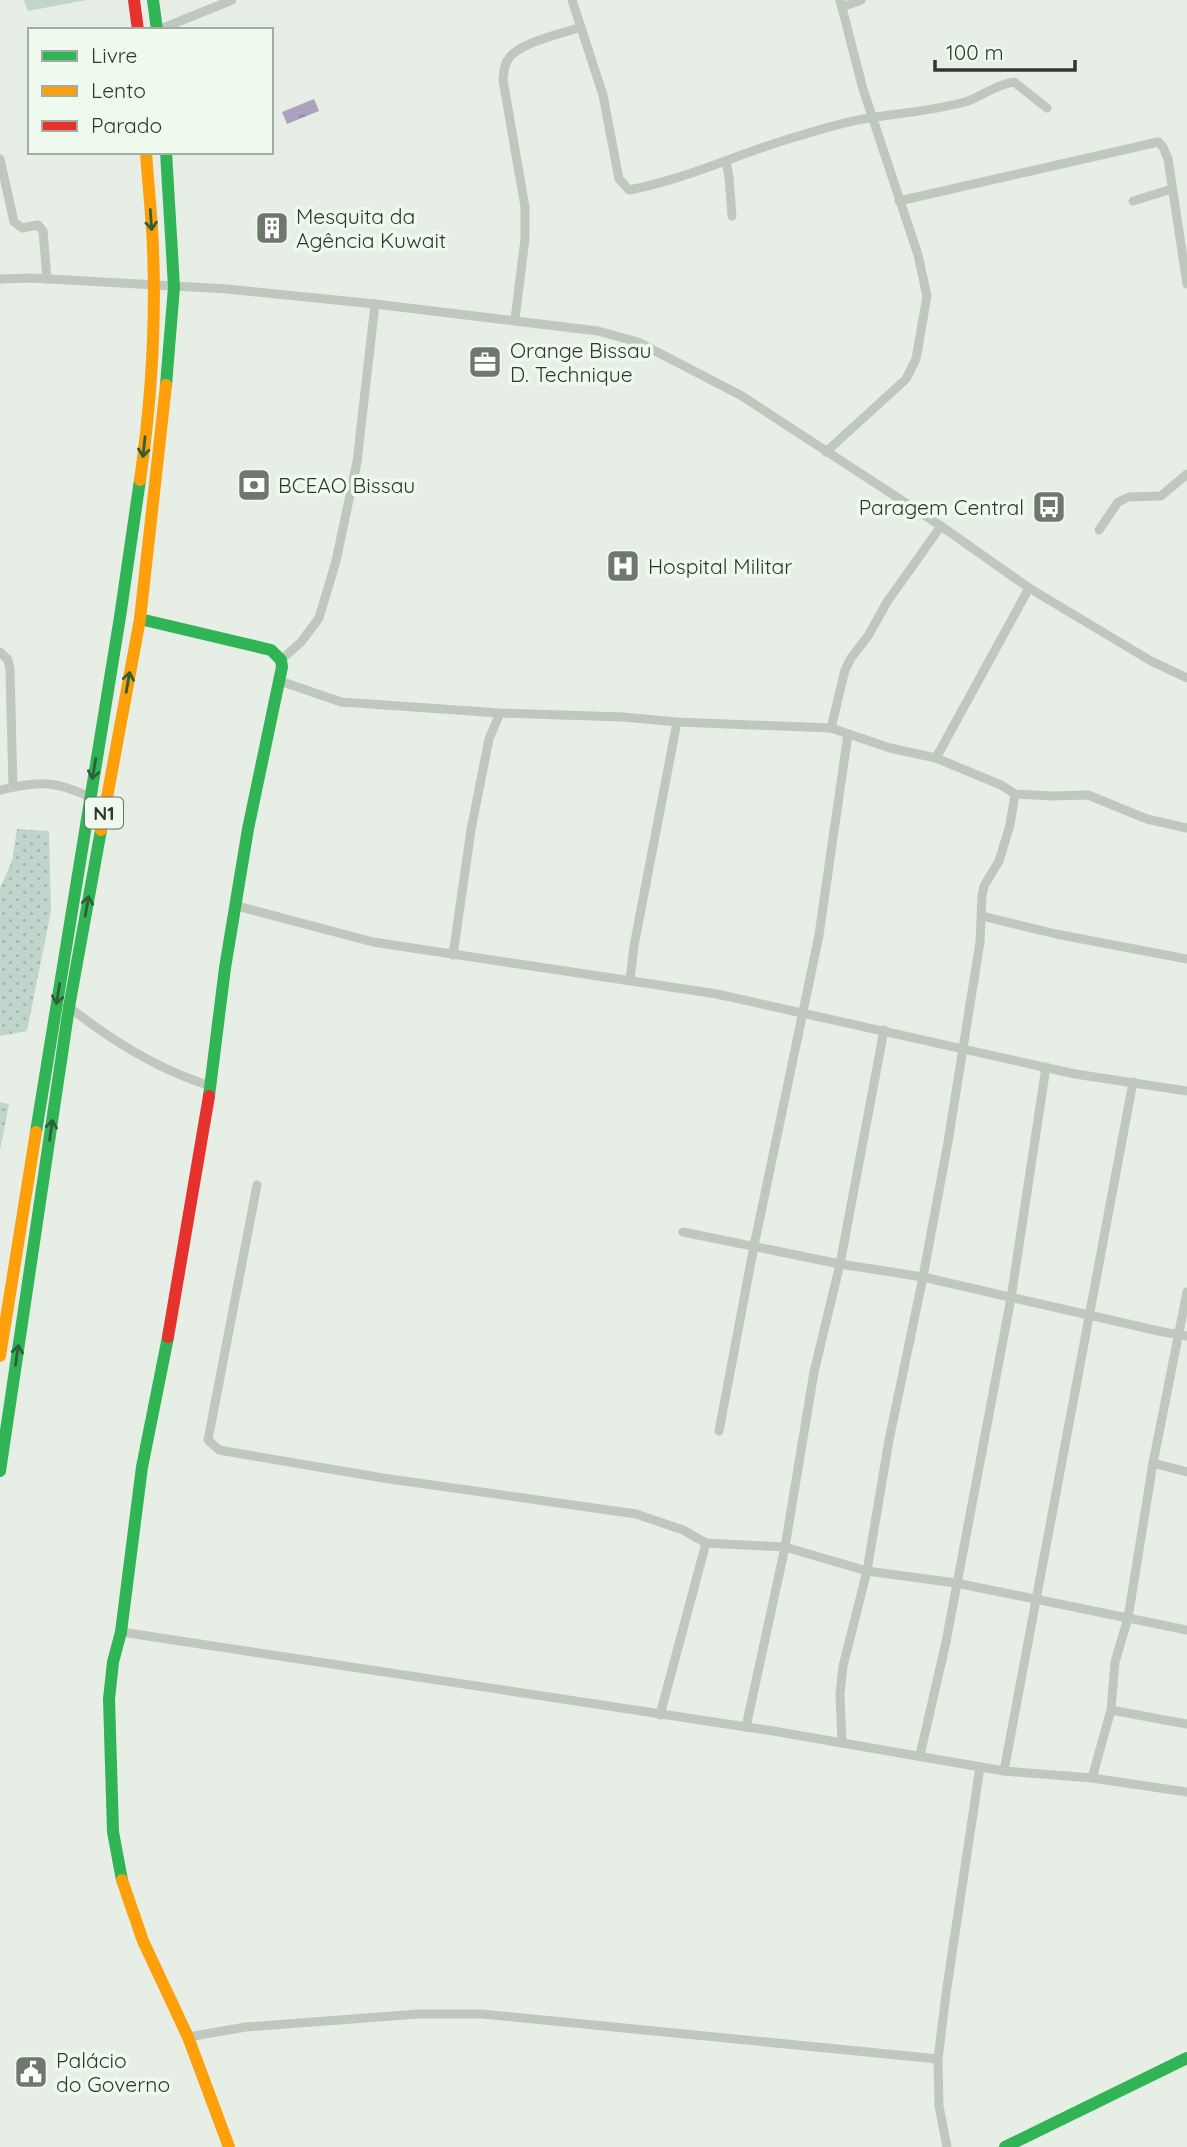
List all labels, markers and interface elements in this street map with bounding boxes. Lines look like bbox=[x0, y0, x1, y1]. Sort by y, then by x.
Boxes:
legend bbox=[28, 28, 273, 154]
scale bar bbox=[935, 28, 1075, 72]
text: 100 m bbox=[946, 39, 1004, 65]
text: Livre bbox=[91, 42, 137, 68]
text: Lento bbox=[91, 77, 146, 103]
text: Parado bbox=[91, 112, 162, 138]
place label: Mesquita da Agência Kuwait bbox=[296, 203, 446, 253]
one-way arrow bbox=[145, 209, 158, 231]
building icon: Mesquita da Agência Kuwait bbox=[253, 209, 291, 247]
place label: Orange Bissau D. Technique bbox=[510, 337, 652, 387]
office icon: Orange Bissau D. Technique bbox=[466, 343, 504, 381]
one-way arrow bbox=[137, 436, 150, 458]
bank icon: BCEAO Bissau bbox=[235, 466, 273, 504]
place label: BCEAO Bissau bbox=[278, 472, 415, 498]
bus stop icon: Paragem Central bbox=[1030, 488, 1068, 526]
place label: Paragem Central bbox=[859, 494, 1024, 520]
hospital icon: Hospital Militar bbox=[604, 547, 642, 585]
place label: Hospital Militar bbox=[648, 553, 792, 579]
one-way arrow bbox=[122, 671, 135, 694]
one-way arrow bbox=[87, 757, 100, 780]
road number: N1 bbox=[85, 798, 123, 828]
one-way arrow bbox=[81, 895, 94, 918]
one-way arrow bbox=[51, 982, 64, 1005]
one-way arrow bbox=[44, 1119, 57, 1142]
one-way arrow bbox=[11, 1344, 24, 1367]
place label: Palácio do Governo bbox=[56, 2047, 170, 2097]
public building icon: Palácio do Governo bbox=[12, 2053, 50, 2091]

